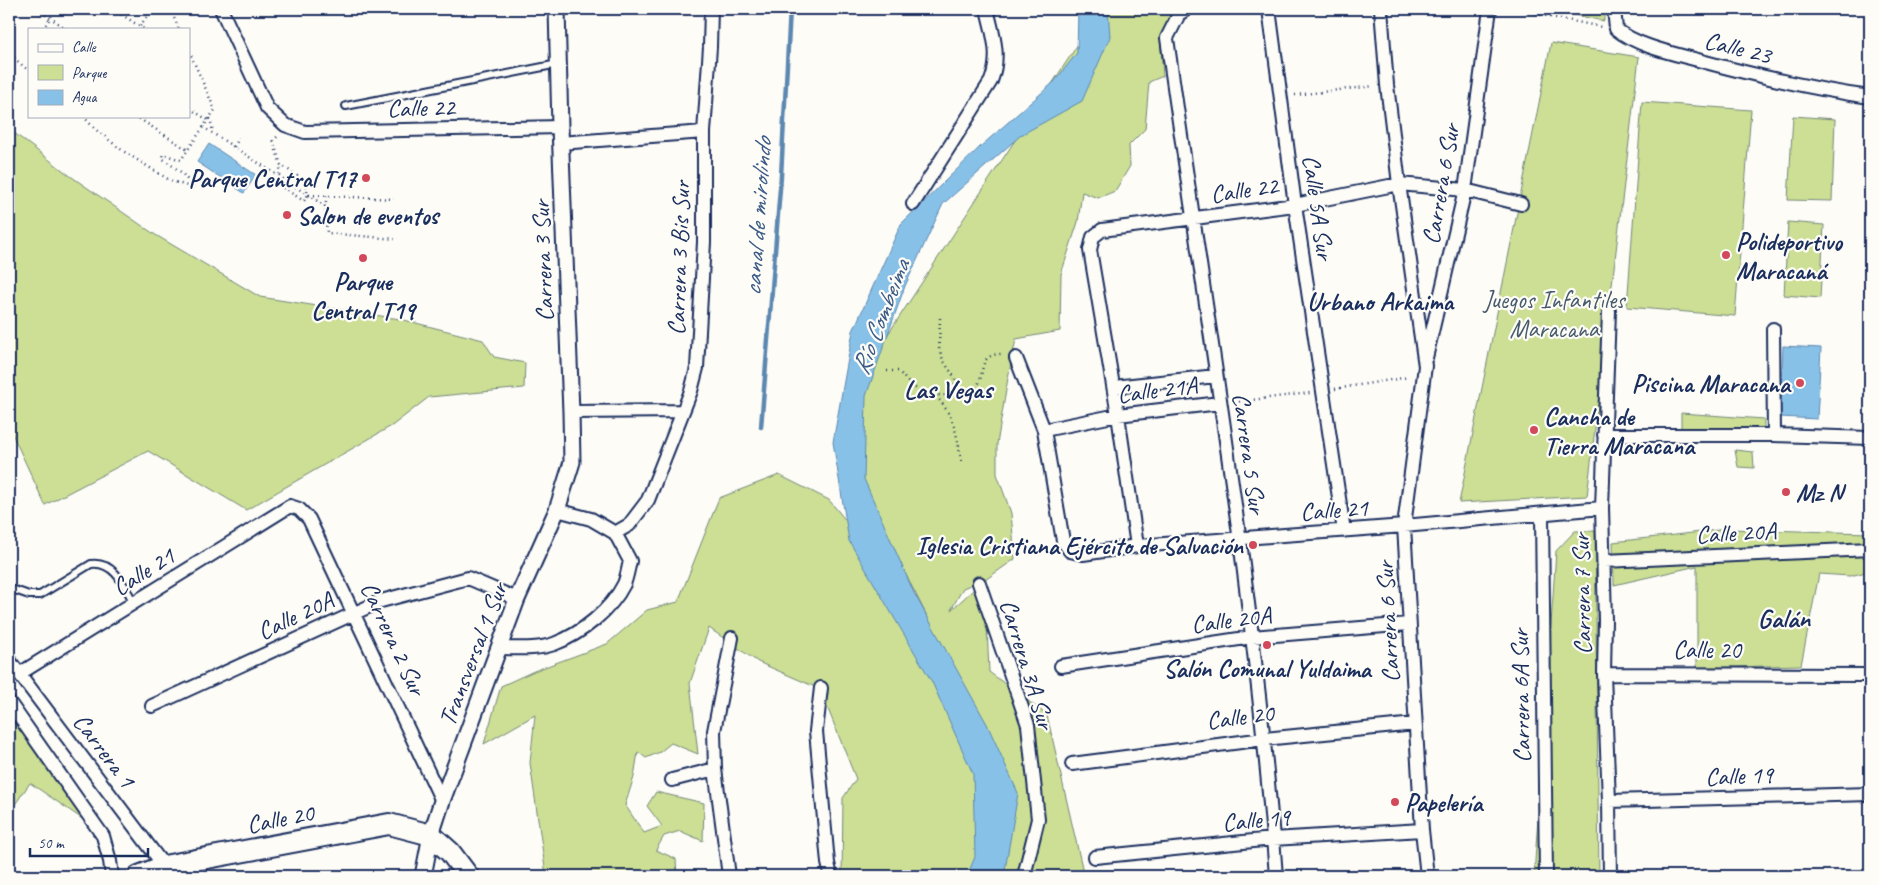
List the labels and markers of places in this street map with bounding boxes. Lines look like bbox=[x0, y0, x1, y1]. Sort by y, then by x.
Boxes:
place label: Parque Central T17 bbox=[188, 163, 359, 195]
marker: Parque Central T17 bbox=[360, 172, 372, 184]
place label: Salon de eventos bbox=[297, 200, 441, 232]
marker: Salon de eventos bbox=[281, 209, 293, 221]
place label: Polideportivo Maracaná bbox=[1736, 226, 1844, 287]
marker: Polideportivo Maracaná bbox=[1720, 249, 1732, 261]
marker: Parque Central T19 bbox=[357, 252, 369, 264]
place label: Parque Central T19 bbox=[311, 266, 418, 327]
place label: Piscina Maracana bbox=[1632, 368, 1792, 400]
marker: Piscina Maracana bbox=[1794, 377, 1806, 389]
place label: Cancha de Tierra Maracana bbox=[1544, 401, 1696, 462]
marker: Cancha de Tierra Maracana bbox=[1528, 424, 1540, 436]
place label: Mz N bbox=[1796, 477, 1846, 509]
marker: Mz N bbox=[1780, 486, 1792, 498]
place label: Iglesia Cristiana Ejército de Salvación bbox=[916, 530, 1245, 562]
marker: Iglesia Cristiana Ejército de Salvación bbox=[1247, 539, 1259, 551]
marker: Salón Comunal Yuldaima bbox=[1261, 639, 1273, 651]
place label: Salón Comunal Yuldaima bbox=[1163, 653, 1373, 685]
place label: Papelería bbox=[1405, 787, 1484, 819]
marker: Papelería bbox=[1389, 796, 1401, 808]

